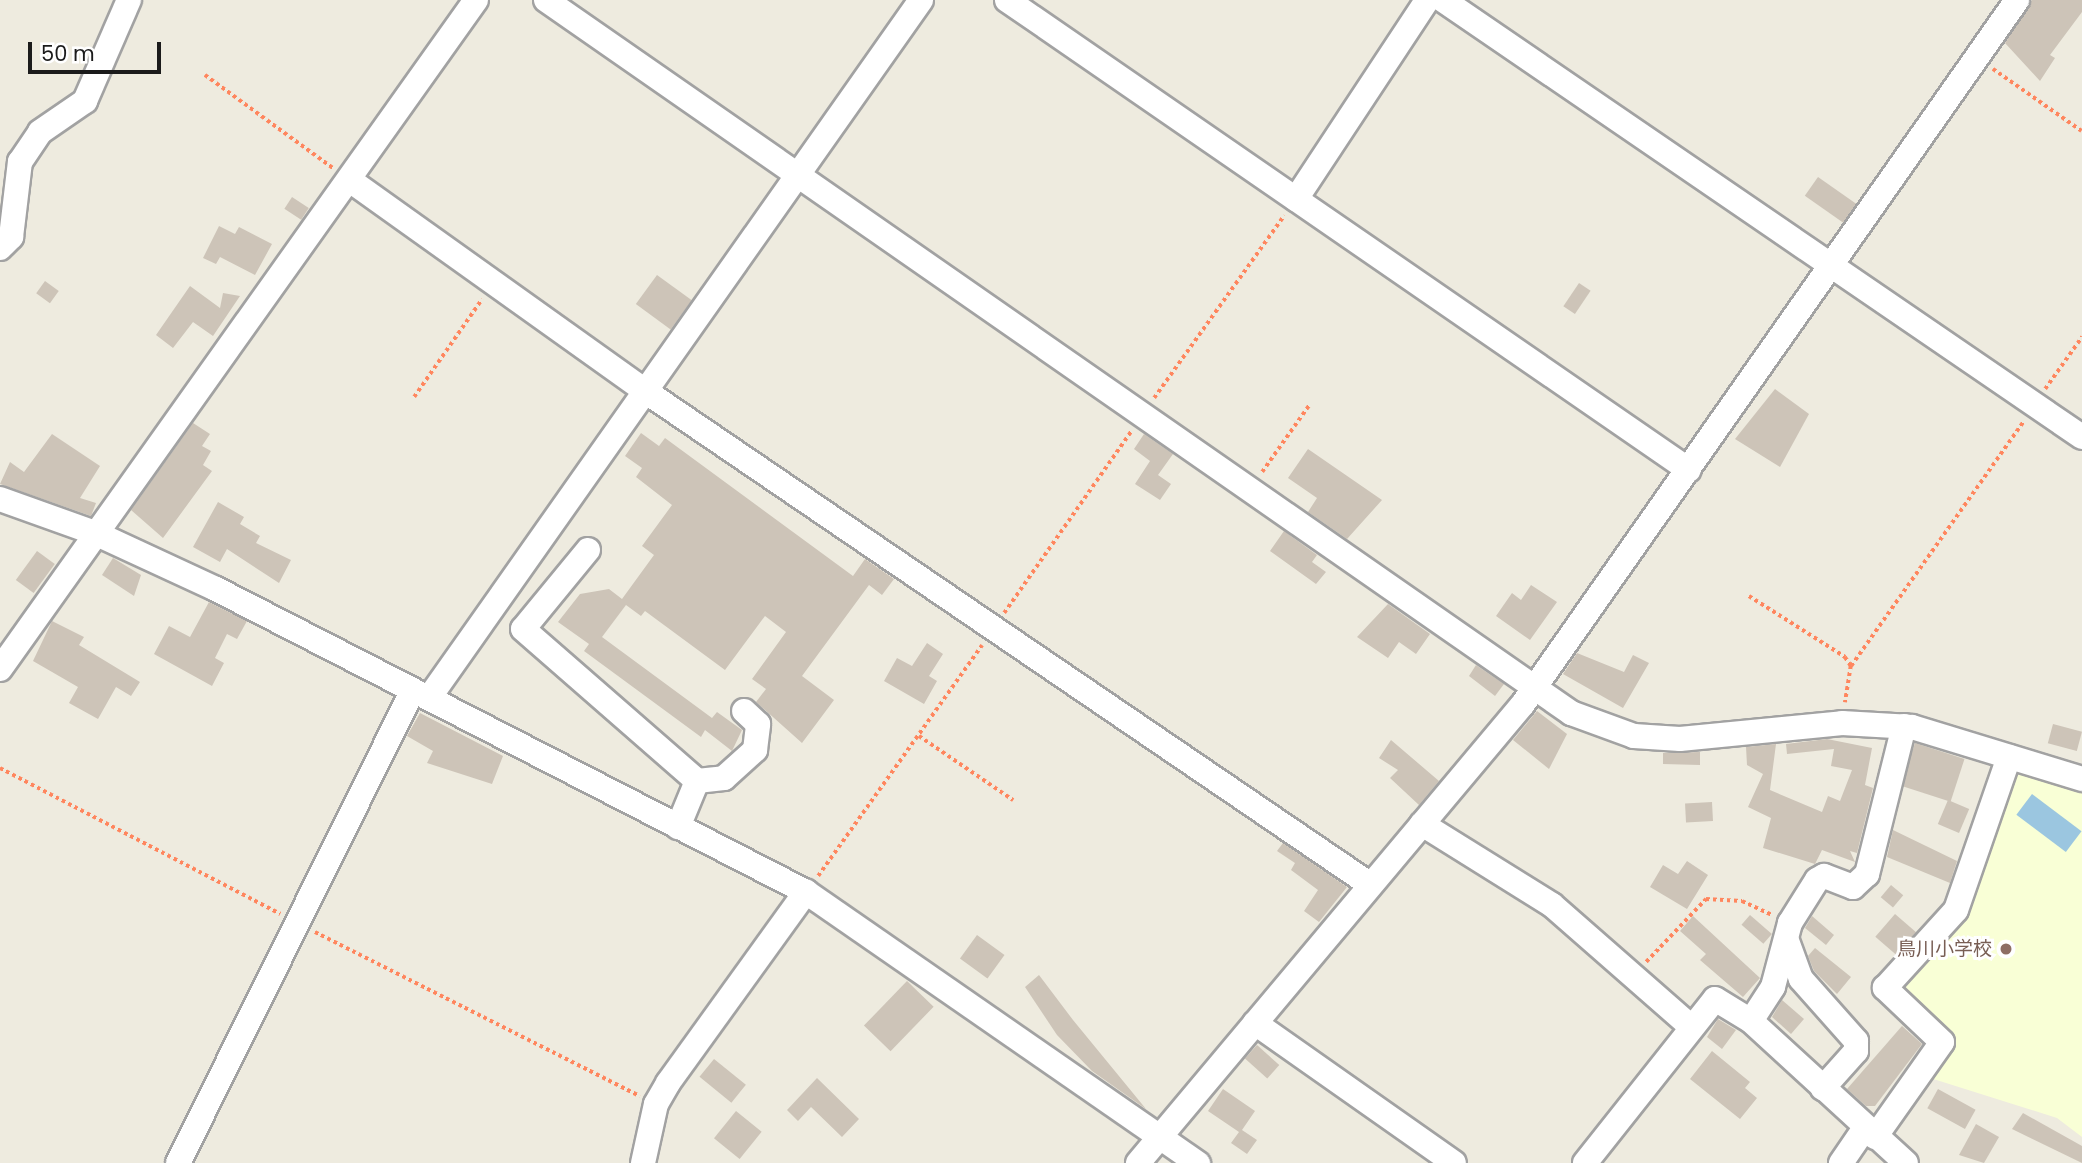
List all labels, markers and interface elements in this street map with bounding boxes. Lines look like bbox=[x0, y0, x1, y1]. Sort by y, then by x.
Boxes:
scale bar bbox=[32, 28, 164, 72]
text: 50 m bbox=[41, 39, 95, 68]
place label: 鳥川小学校 bbox=[1897, 938, 1992, 960]
marker: 鳥川小学校 bbox=[1998, 941, 2014, 957]

